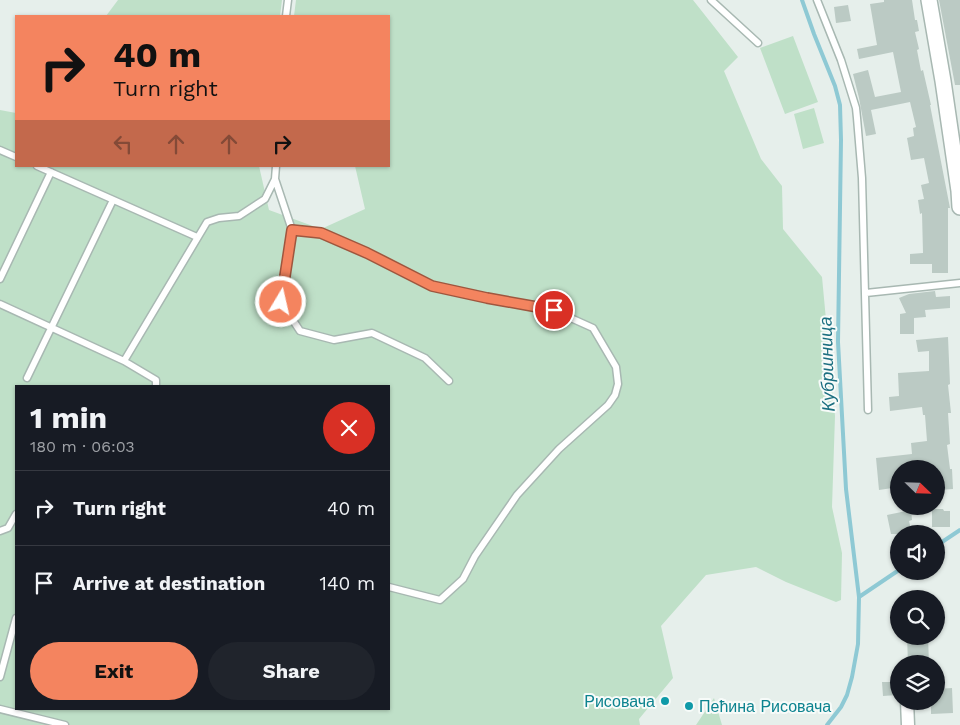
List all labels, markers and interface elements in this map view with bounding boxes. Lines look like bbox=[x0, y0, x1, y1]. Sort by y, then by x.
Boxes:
text: 40 m bbox=[113, 34, 201, 76]
icon: right bbox=[30, 35, 95, 100]
text: Turn right bbox=[113, 76, 218, 101]
icon: left bbox=[109, 130, 137, 158]
icon: ahead bbox=[162, 130, 190, 158]
icon: ahead bbox=[215, 130, 243, 158]
icon: right bbox=[268, 130, 296, 158]
position arrow bbox=[254, 275, 306, 327]
pin bbox=[533, 289, 575, 331]
icon: arrive bbox=[540, 296, 568, 324]
water label: Кубршница bbox=[814, 316, 839, 412]
text: 1 min bbox=[30, 400, 107, 435]
button: close bbox=[323, 402, 375, 454]
text: 180 m · 06:03 bbox=[30, 437, 135, 456]
north arrow bbox=[890, 460, 945, 515]
map controls bbox=[890, 460, 945, 710]
icon: right bbox=[30, 494, 58, 522]
text: Turn right bbox=[73, 497, 166, 520]
text: 40 m bbox=[327, 497, 375, 520]
button: sound bbox=[890, 525, 945, 580]
icon: arrive bbox=[30, 569, 58, 597]
text: Arrive at destination bbox=[73, 572, 265, 595]
text: 140 m bbox=[320, 572, 375, 595]
button: search bbox=[890, 590, 945, 645]
button: Exit bbox=[30, 642, 198, 700]
button: Share bbox=[208, 642, 375, 700]
button: layers bbox=[890, 655, 945, 710]
place label: Рисовача bbox=[584, 692, 655, 711]
marker: Рисовача bbox=[659, 695, 671, 707]
place label: Пећина Рисовача bbox=[699, 697, 831, 716]
marker: Пећина Рисовача bbox=[683, 700, 695, 712]

